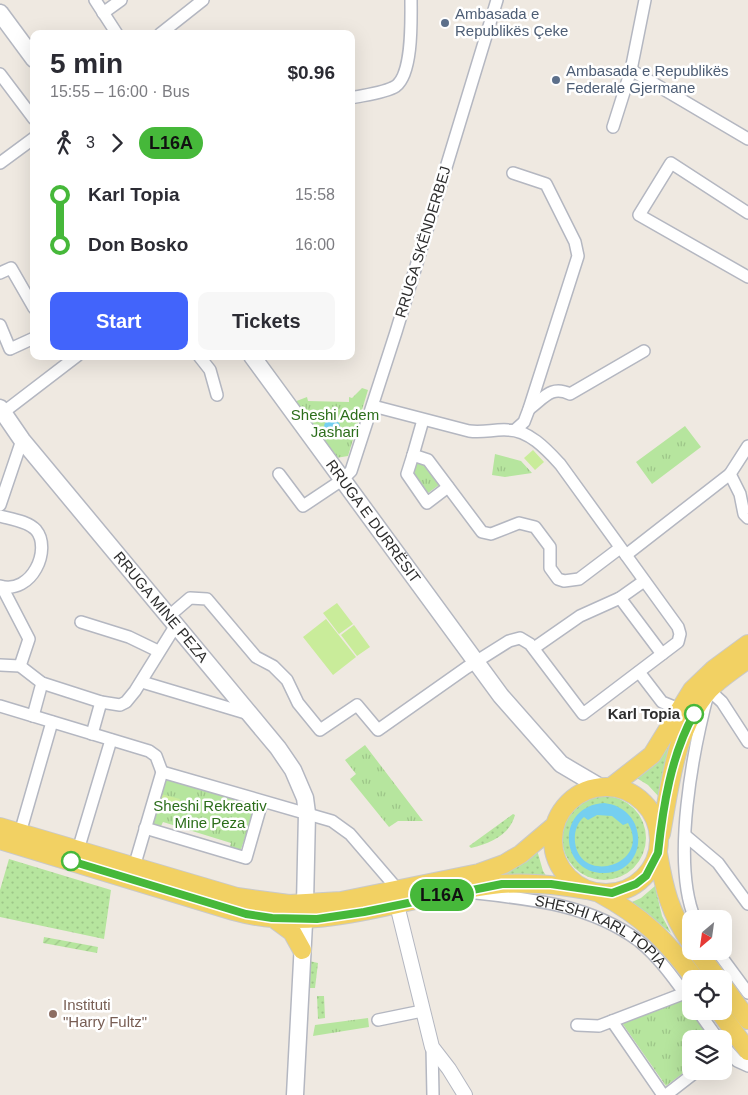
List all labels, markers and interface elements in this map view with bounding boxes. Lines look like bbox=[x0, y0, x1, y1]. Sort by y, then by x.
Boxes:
place label: Ambasada e Republikës Çeke bbox=[455, 5, 568, 39]
marker: Ambasada e Republikës Çeke bbox=[439, 17, 451, 29]
text: 5 min bbox=[50, 48, 123, 79]
text: $0.96 bbox=[287, 62, 335, 83]
place label: Ambasada e Republikës Federale Gjermane bbox=[566, 62, 729, 96]
marker: Ambasada e Republikës Federale Gjermane bbox=[550, 74, 562, 86]
text: 15:55 – 16:00 · Bus bbox=[50, 83, 190, 100]
icon: walk bbox=[50, 129, 78, 157]
icon: forward bbox=[103, 129, 131, 157]
text: L16A bbox=[149, 133, 193, 153]
text: 3 bbox=[86, 134, 95, 151]
street label: RRUGA SKËNDERBEJ bbox=[391, 164, 454, 320]
text: Karl Topia bbox=[88, 184, 180, 205]
text: 15:58 bbox=[295, 186, 335, 203]
text: Don Bosko bbox=[88, 234, 188, 255]
text: 16:00 bbox=[295, 236, 335, 253]
button: Start bbox=[50, 292, 188, 350]
button: Tickets bbox=[198, 292, 335, 350]
park label: Sheshi Adem Jashari bbox=[291, 406, 379, 440]
street label: RRUGA E DURRËSIT bbox=[323, 456, 424, 586]
street label: RRUGA MINE PEZA bbox=[110, 548, 212, 665]
marker: Karl Topia bbox=[684, 704, 704, 724]
place label: Karl Topia bbox=[608, 705, 681, 722]
park label: Sheshi Rekreativ Mine Peza bbox=[153, 797, 267, 831]
unlabelled marker bbox=[61, 851, 81, 871]
line badge: L16A bbox=[407, 879, 477, 911]
text: L16A bbox=[420, 885, 464, 905]
street label: SHESHI KARL TOPIA bbox=[533, 892, 670, 971]
north arrow bbox=[682, 910, 732, 960]
map controls bbox=[682, 910, 732, 1080]
button: locate bbox=[682, 970, 732, 1020]
place label: Instituti "Harry Fultz" bbox=[63, 996, 147, 1030]
marker: Instituti "Harry Fultz" bbox=[47, 1008, 59, 1020]
button: layers bbox=[682, 1030, 732, 1080]

